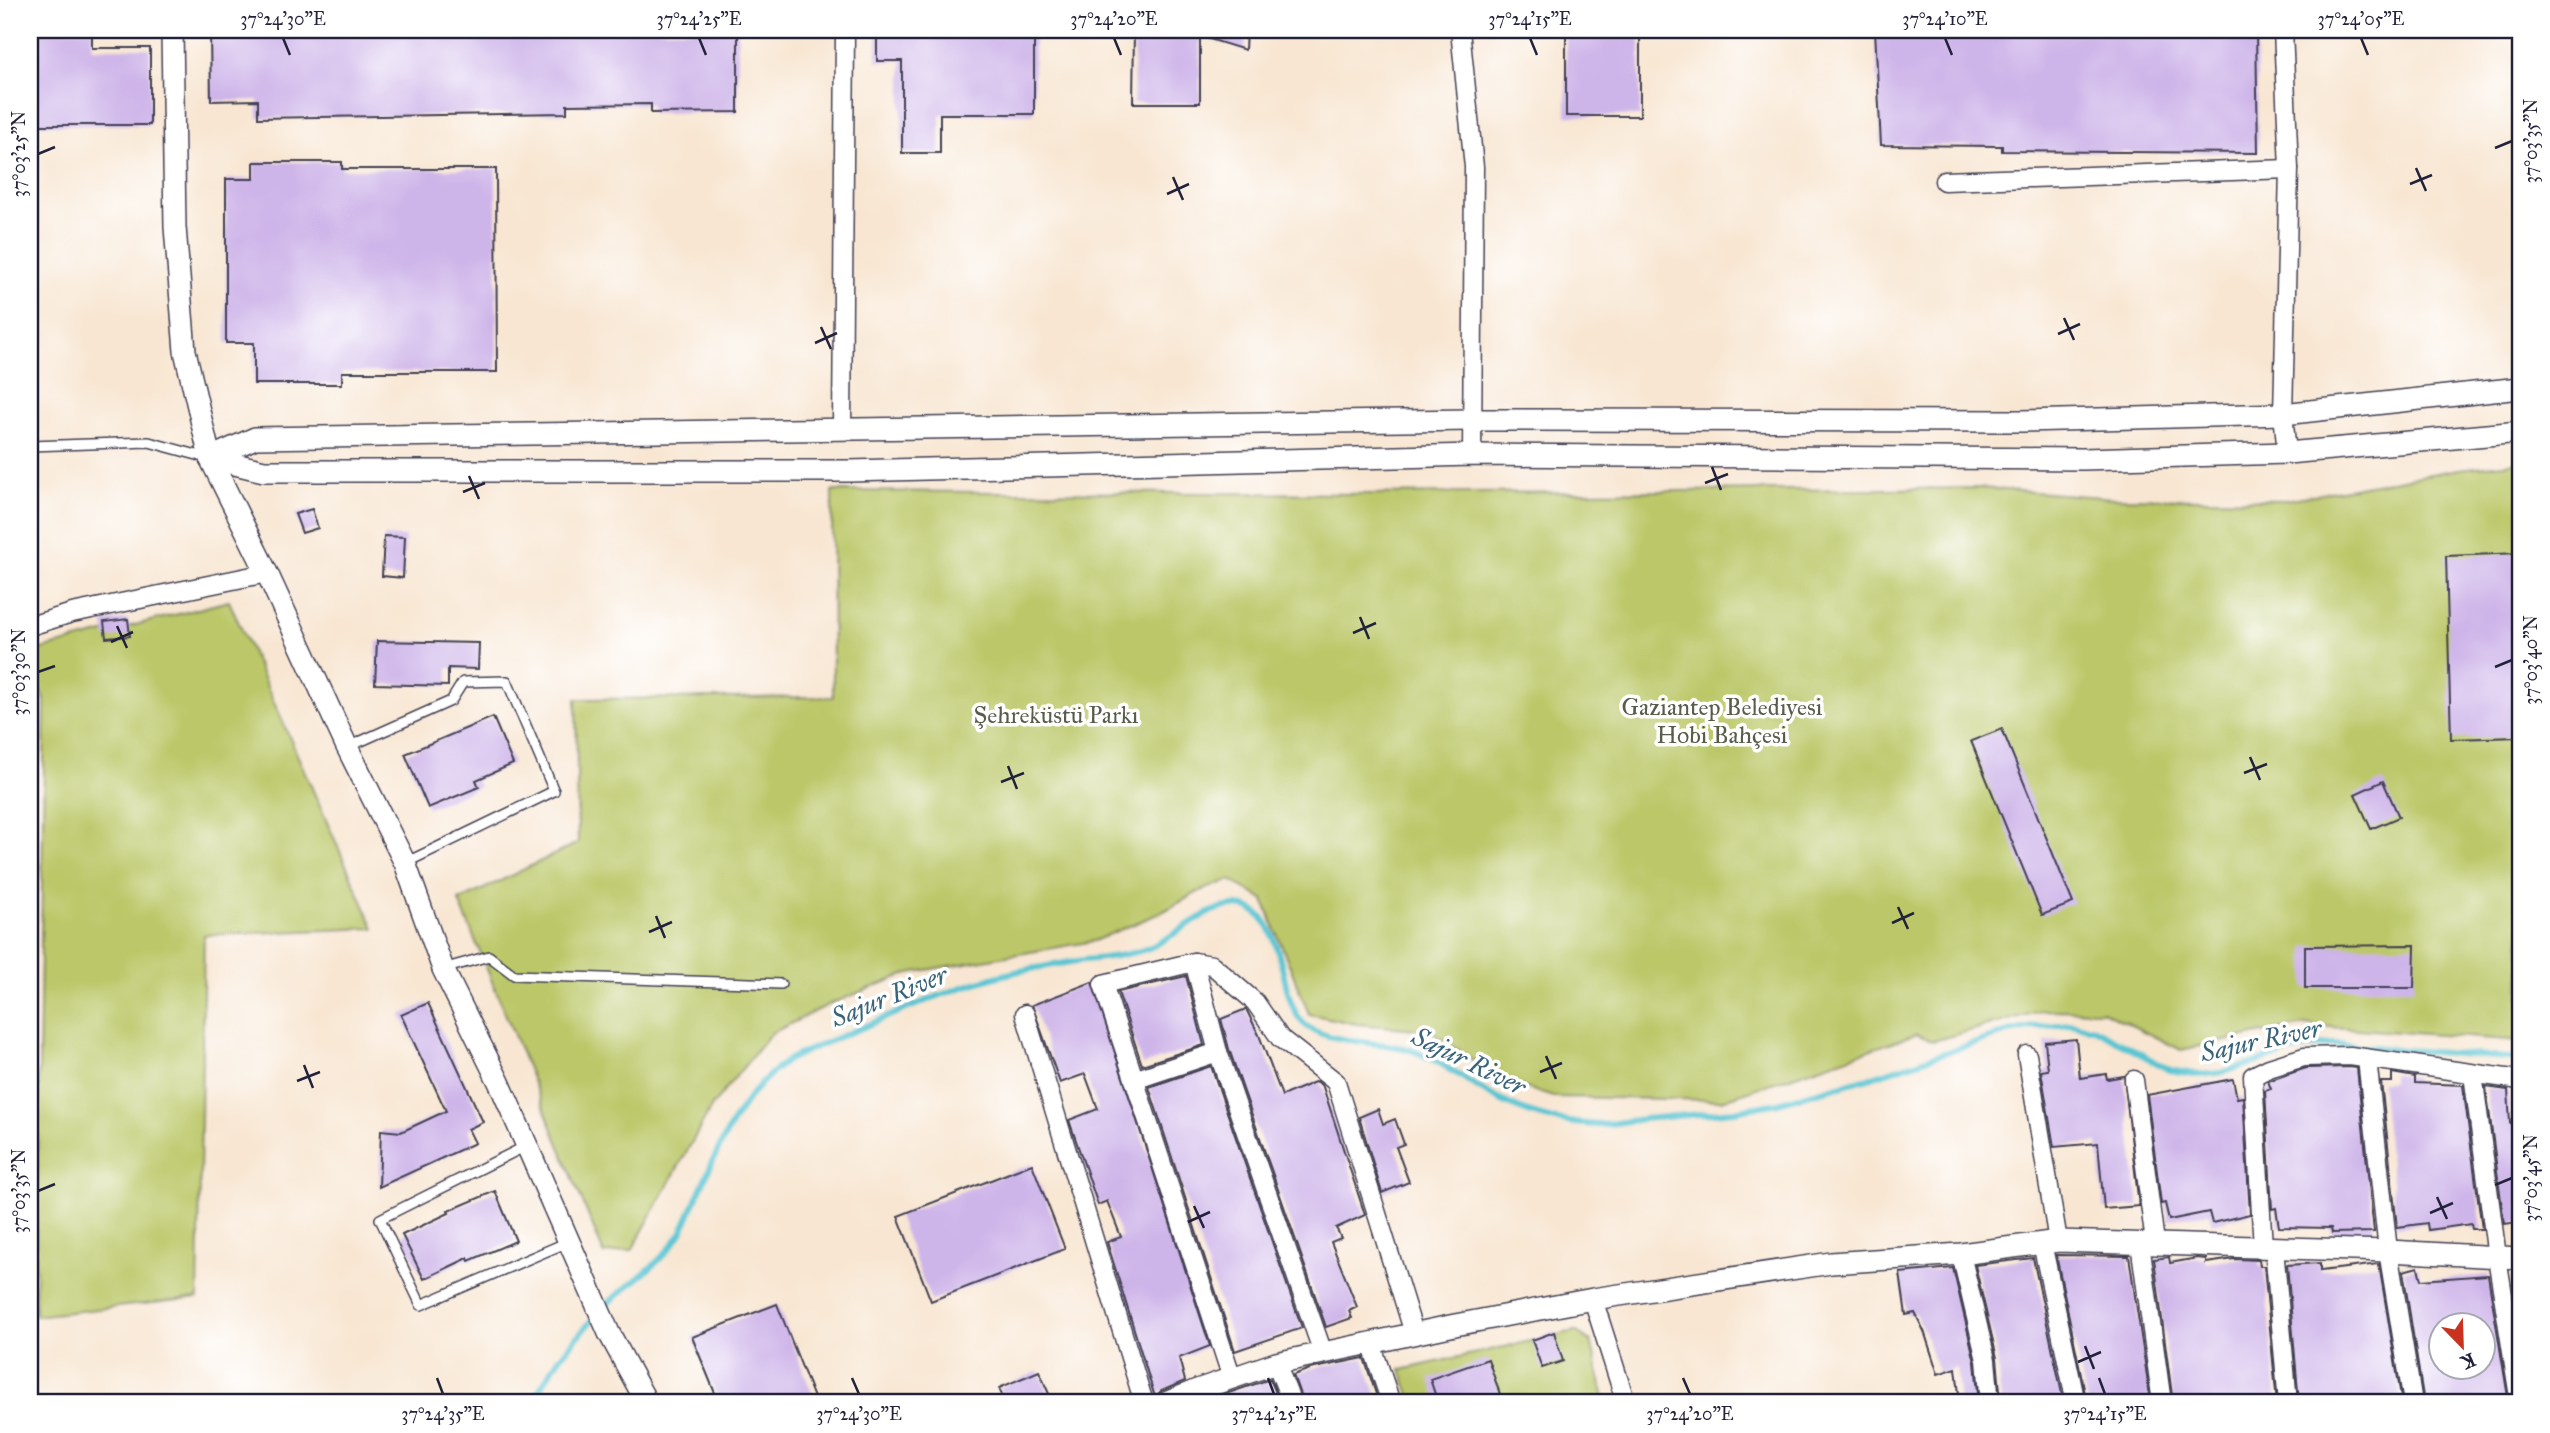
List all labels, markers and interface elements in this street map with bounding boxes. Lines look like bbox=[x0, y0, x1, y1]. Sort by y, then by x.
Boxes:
text: 37°24'30"E bbox=[240, 8, 326, 30]
text: 37°24'25"E bbox=[656, 8, 742, 30]
text: 37°24'20"E bbox=[1070, 8, 1158, 30]
text: 37°24'15"E bbox=[1488, 8, 1572, 30]
text: 37°24'10"E bbox=[1902, 8, 1988, 30]
text: 37°24'05"E bbox=[2318, 8, 2405, 30]
text: 37°03'35"N bbox=[2520, 99, 2542, 183]
text: 37°03'25"N bbox=[8, 111, 30, 197]
text: 37°03'40"N bbox=[2520, 615, 2542, 705]
text: 37°03'30"N bbox=[8, 629, 30, 715]
park label: Gaziantep Belediyesi Hobi Bahçesi bbox=[1622, 692, 1823, 750]
park label: Şehreküstü Parkı bbox=[974, 700, 1139, 730]
water label: Sajur River bbox=[825, 958, 953, 1034]
water label: Sajur River bbox=[2197, 1011, 2325, 1069]
water label: Sajur River bbox=[1406, 1019, 1532, 1103]
text: 37°03'45"N bbox=[2520, 1134, 2542, 1222]
text: 37°03'35"N bbox=[8, 1149, 30, 1233]
north arrow bbox=[2428, 1310, 2498, 1380]
text: K bbox=[2456, 1348, 2479, 1375]
text: 37°24'35"E bbox=[401, 1403, 485, 1425]
text: 37°24'30"E bbox=[816, 1403, 902, 1425]
text: 37°24'25"E bbox=[1231, 1403, 1317, 1425]
text: 37°24'20"E bbox=[1646, 1403, 1734, 1425]
text: 37°24'15"E bbox=[2063, 1403, 2147, 1425]

